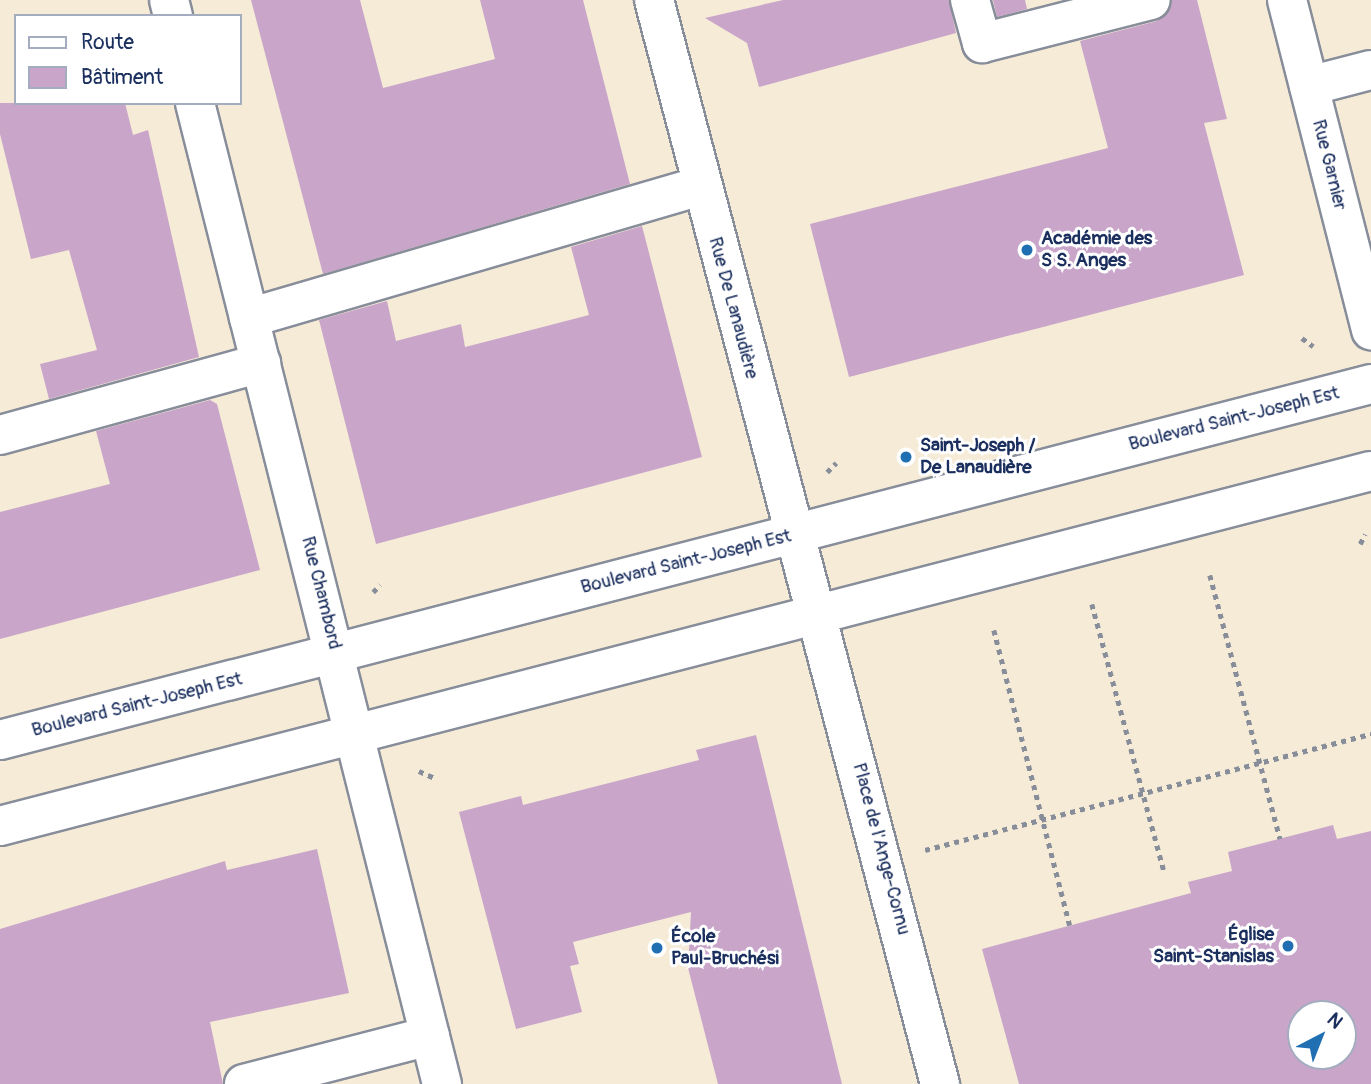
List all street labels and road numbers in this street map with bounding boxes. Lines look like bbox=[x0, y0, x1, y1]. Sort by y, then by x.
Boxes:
street label: Rue Garnier bbox=[1307, 117, 1351, 213]
street label: Rue De Lanaudière bbox=[703, 235, 763, 381]
street label: Boulevard Saint-Joseph Est bbox=[1126, 382, 1342, 456]
street label: Boulevard Saint-Joseph Est bbox=[578, 525, 794, 599]
street label: Rue Chambord bbox=[296, 534, 346, 652]
street label: Boulevard Saint-Joseph Est bbox=[29, 668, 245, 742]
street label: Place de l'Ange-Cornu bbox=[847, 760, 915, 938]

